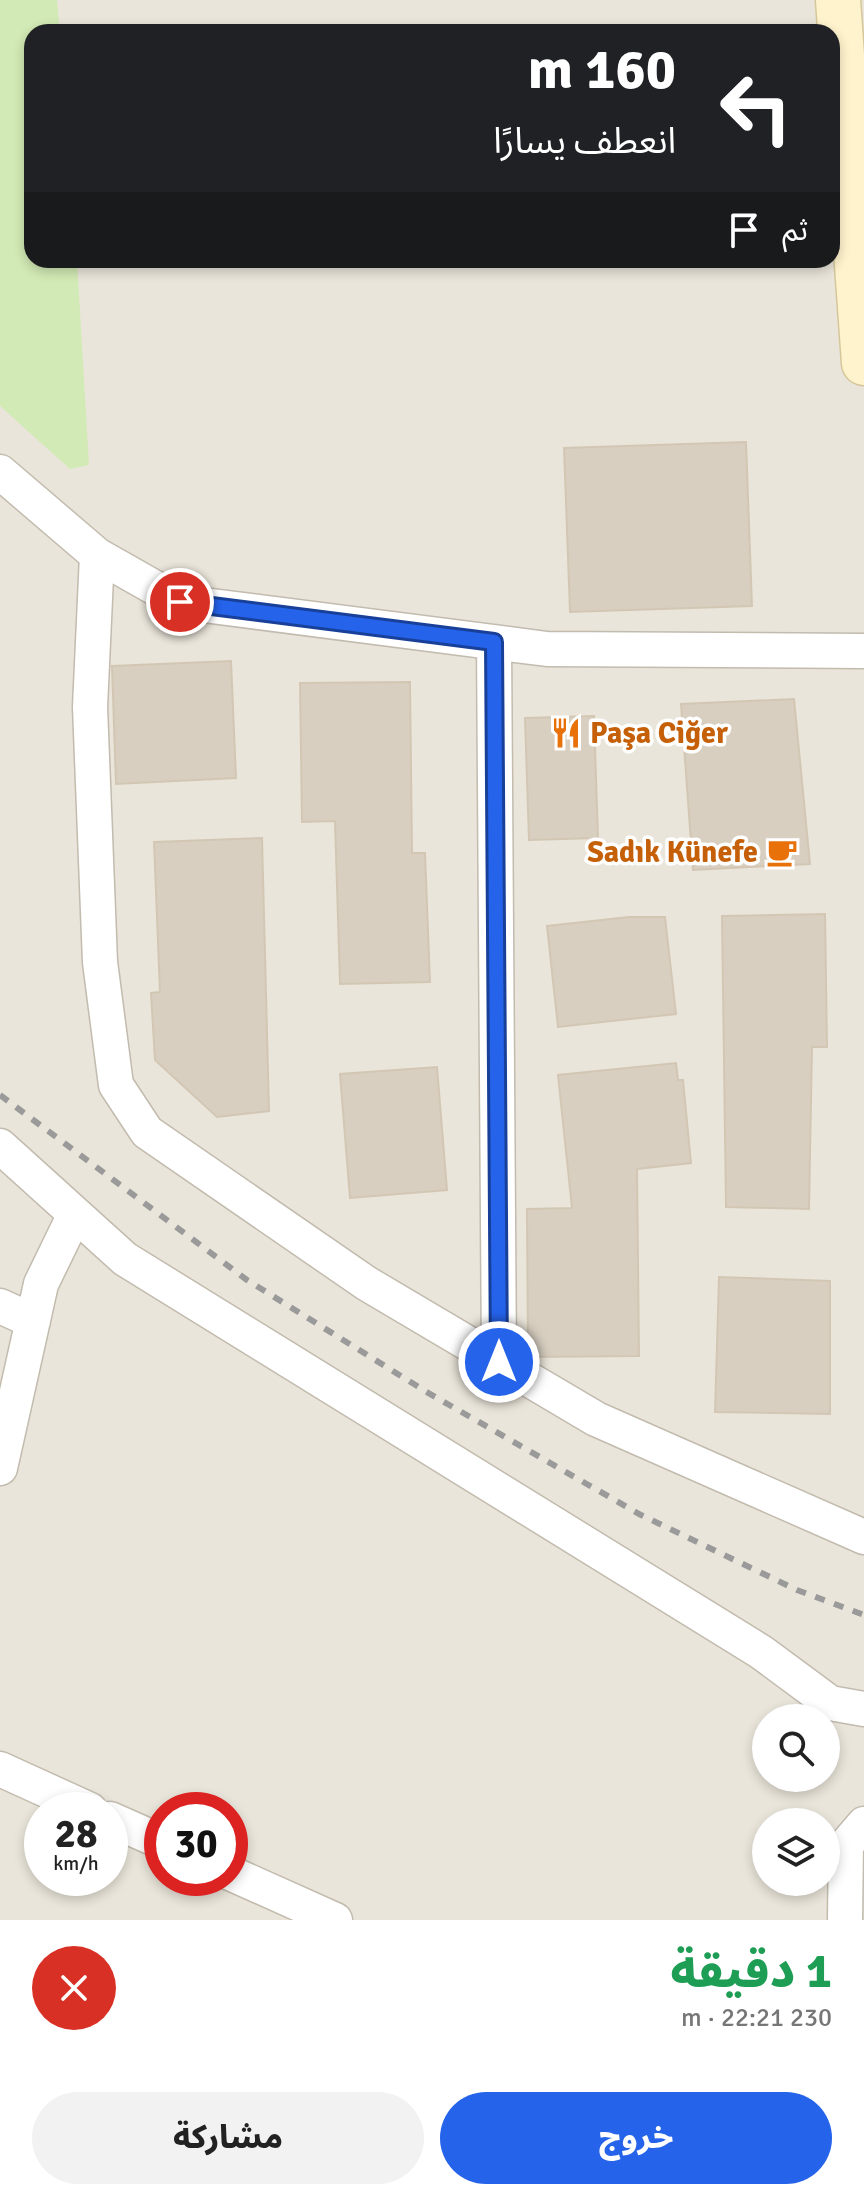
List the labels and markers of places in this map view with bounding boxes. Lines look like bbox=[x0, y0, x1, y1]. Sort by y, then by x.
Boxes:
pin bbox=[146, 568, 214, 636]
place label: Paşa Ciğer bbox=[590, 715, 728, 752]
restaurant icon: Paşa Ciğer bbox=[549, 716, 583, 750]
place label: Sadık Künefe bbox=[587, 834, 758, 871]
cafe icon: Sadık Künefe bbox=[765, 835, 799, 869]

